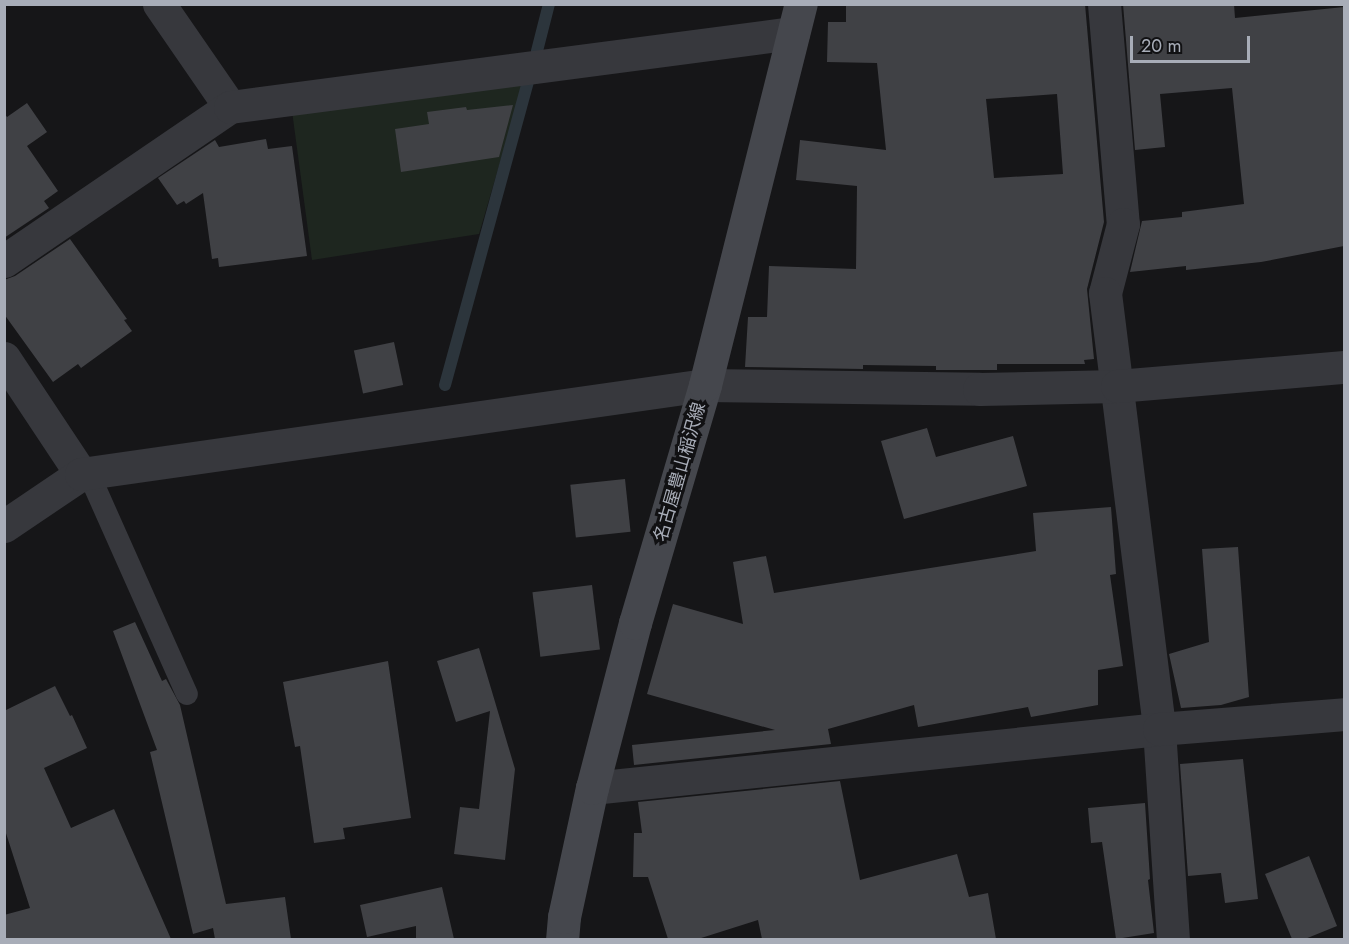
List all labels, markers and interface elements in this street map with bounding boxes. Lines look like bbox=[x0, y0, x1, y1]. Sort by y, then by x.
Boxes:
scale bar bbox=[1133, 24, 1253, 62]
text: 20 m bbox=[1141, 33, 1181, 59]
street label: 名古屋豊山稲沢線 bbox=[650, 400, 710, 544]

